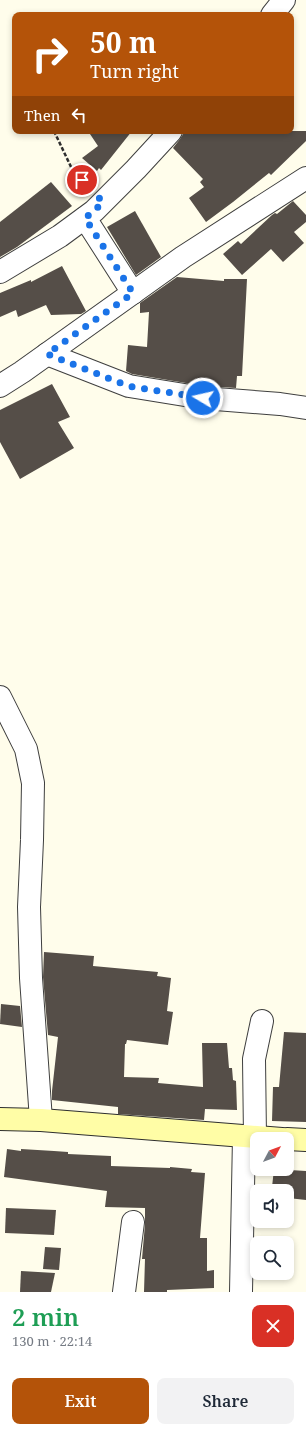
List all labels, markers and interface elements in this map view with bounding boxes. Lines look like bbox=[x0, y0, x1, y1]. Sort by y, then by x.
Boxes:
text: 50 m bbox=[90, 23, 157, 61]
icon: right bbox=[24, 28, 76, 80]
text: Turn right bbox=[90, 59, 179, 83]
icon: left bbox=[68, 104, 90, 126]
text: Then bbox=[24, 105, 60, 125]
pin bbox=[65, 163, 99, 197]
icon: arrive bbox=[71, 169, 93, 191]
position arrow bbox=[182, 377, 224, 419]
north arrow bbox=[250, 1132, 294, 1176]
map controls bbox=[250, 1132, 294, 1280]
button: sound bbox=[250, 1184, 294, 1228]
button: search bbox=[250, 1236, 294, 1280]
text: 2 min bbox=[12, 1300, 79, 1333]
button: close bbox=[252, 1305, 294, 1347]
text: 130 m · 22:14 bbox=[12, 1332, 92, 1350]
button: Exit bbox=[12, 1378, 149, 1424]
button: Share bbox=[157, 1378, 294, 1424]

